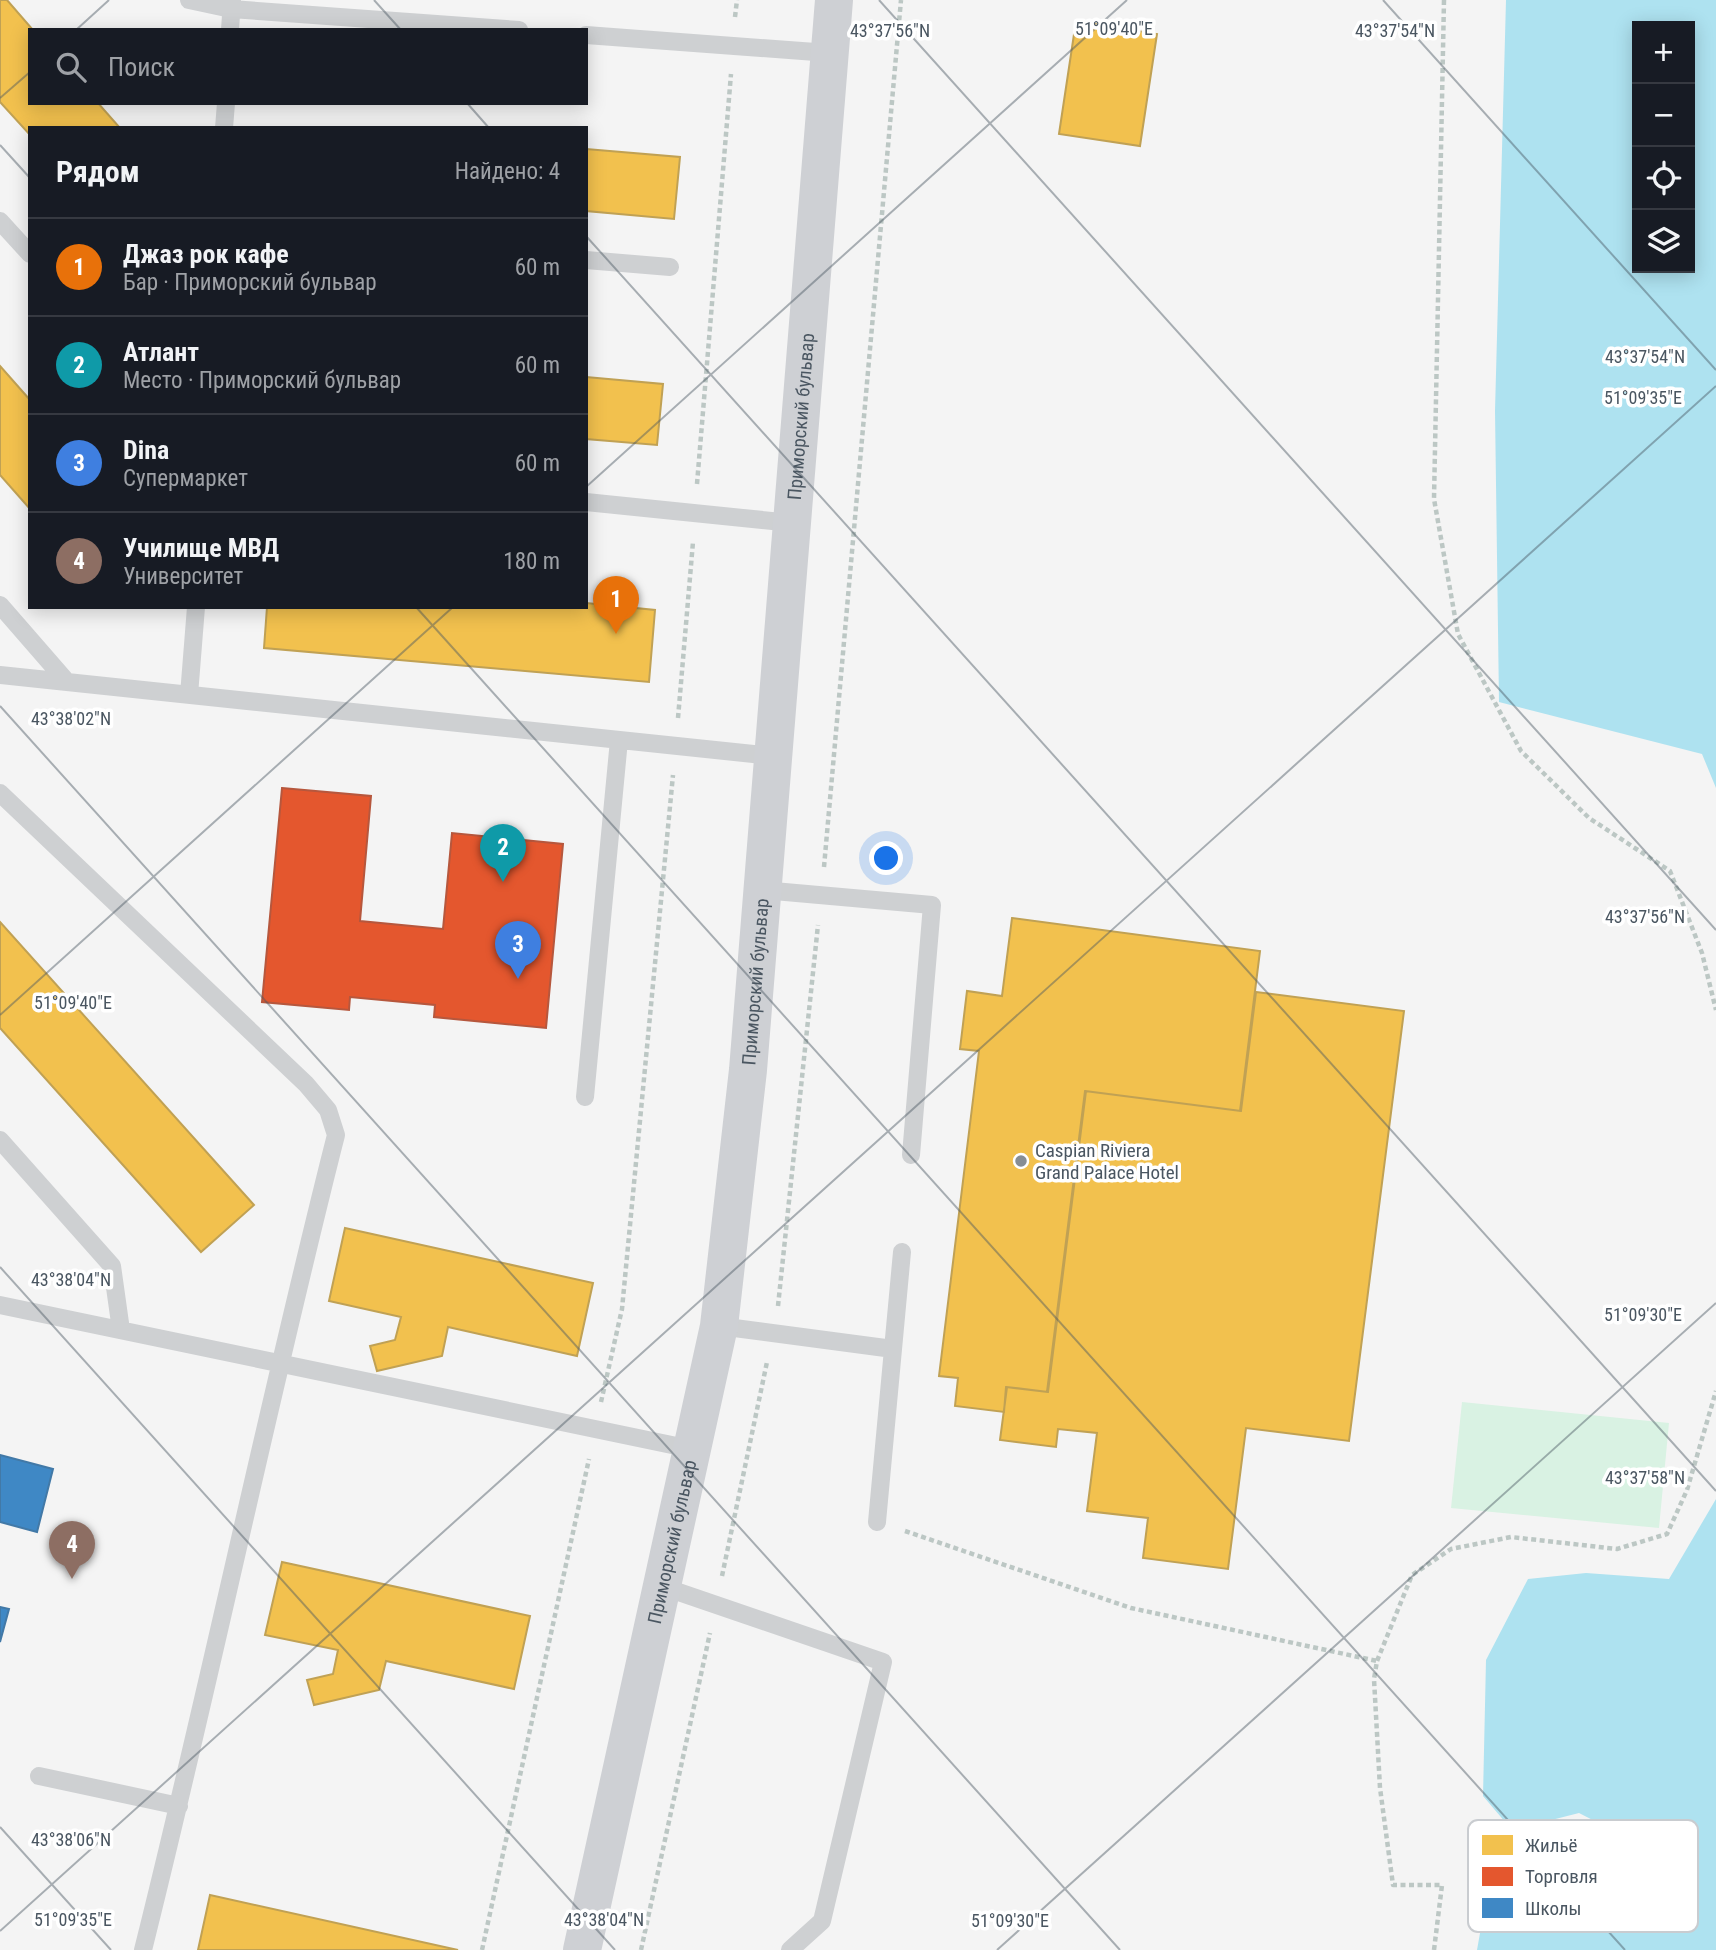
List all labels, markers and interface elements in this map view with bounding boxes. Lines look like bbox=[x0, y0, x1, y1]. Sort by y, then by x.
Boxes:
text: 51°09'40"E bbox=[1075, 18, 1153, 39]
text: 43°37'56"N bbox=[850, 20, 930, 41]
text: 43°37'54"N bbox=[1355, 20, 1435, 41]
map controls bbox=[1632, 21, 1695, 273]
button: + bbox=[1632, 21, 1695, 84]
search box bbox=[28, 28, 588, 105]
icon: search bbox=[52, 48, 90, 86]
text: Поиск bbox=[108, 52, 175, 82]
button: − bbox=[1632, 84, 1695, 147]
button: locate bbox=[1632, 147, 1695, 210]
text: Рядом bbox=[56, 154, 140, 189]
text: Найдено: 4 bbox=[455, 158, 560, 185]
button: layers bbox=[1632, 210, 1695, 273]
text: Джаз рок кафе bbox=[123, 239, 289, 269]
text: 1 bbox=[73, 254, 85, 281]
text: 60 m bbox=[515, 254, 560, 281]
text: Бар · Приморский бульвар bbox=[123, 269, 377, 296]
street label: Приморский бульвар bbox=[782, 332, 819, 501]
text: Атлант bbox=[123, 337, 199, 367]
text: 43°37'54"N bbox=[1605, 346, 1685, 367]
text: 2 bbox=[73, 352, 85, 379]
text: 60 m bbox=[515, 352, 560, 379]
text: Место · Приморский бульвар bbox=[123, 367, 401, 394]
text: 51°09'35"E bbox=[1604, 387, 1682, 408]
text: Dina bbox=[123, 435, 169, 465]
text: 3 bbox=[73, 450, 85, 477]
text: 60 m bbox=[515, 450, 560, 477]
text: Супермаркет bbox=[123, 465, 248, 492]
text: Училище МВД bbox=[123, 533, 279, 563]
text: 4 bbox=[73, 548, 85, 575]
text: 180 m bbox=[503, 548, 560, 575]
text: Университет bbox=[123, 563, 243, 590]
pin: 1 bbox=[593, 576, 639, 634]
text: 43°38'02"N bbox=[31, 708, 111, 729]
pin: 2 bbox=[480, 824, 526, 882]
your location bbox=[869, 841, 903, 875]
street label: Приморский бульвар bbox=[737, 897, 773, 1066]
text: 43°37'56"N bbox=[1605, 906, 1685, 927]
pin: 3 bbox=[495, 921, 541, 979]
text: 51°09'40"E bbox=[34, 992, 112, 1013]
place label: Caspian Riviera Grand Palace Hotel bbox=[1035, 1139, 1179, 1184]
marker: Caspian Riviera Grand Palace Hotel bbox=[1013, 1153, 1029, 1169]
text: 43°38'04"N bbox=[31, 1269, 111, 1290]
text: 51°09'30"E bbox=[1604, 1304, 1682, 1325]
street label: Приморский бульвар bbox=[642, 1458, 701, 1626]
text: 43°37'58"N bbox=[1605, 1467, 1685, 1488]
pin: 4 bbox=[49, 1521, 95, 1579]
legend bbox=[1468, 1820, 1698, 1932]
text: 43°38'06"N bbox=[31, 1829, 111, 1850]
text: Жильё bbox=[1525, 1834, 1577, 1857]
text: Торговля bbox=[1525, 1865, 1598, 1888]
text: Школы bbox=[1525, 1897, 1581, 1920]
text: 51°09'35"E bbox=[34, 1909, 112, 1930]
text: 43°38'04"N bbox=[564, 1909, 644, 1930]
text: 51°09'30"E bbox=[971, 1910, 1049, 1931]

